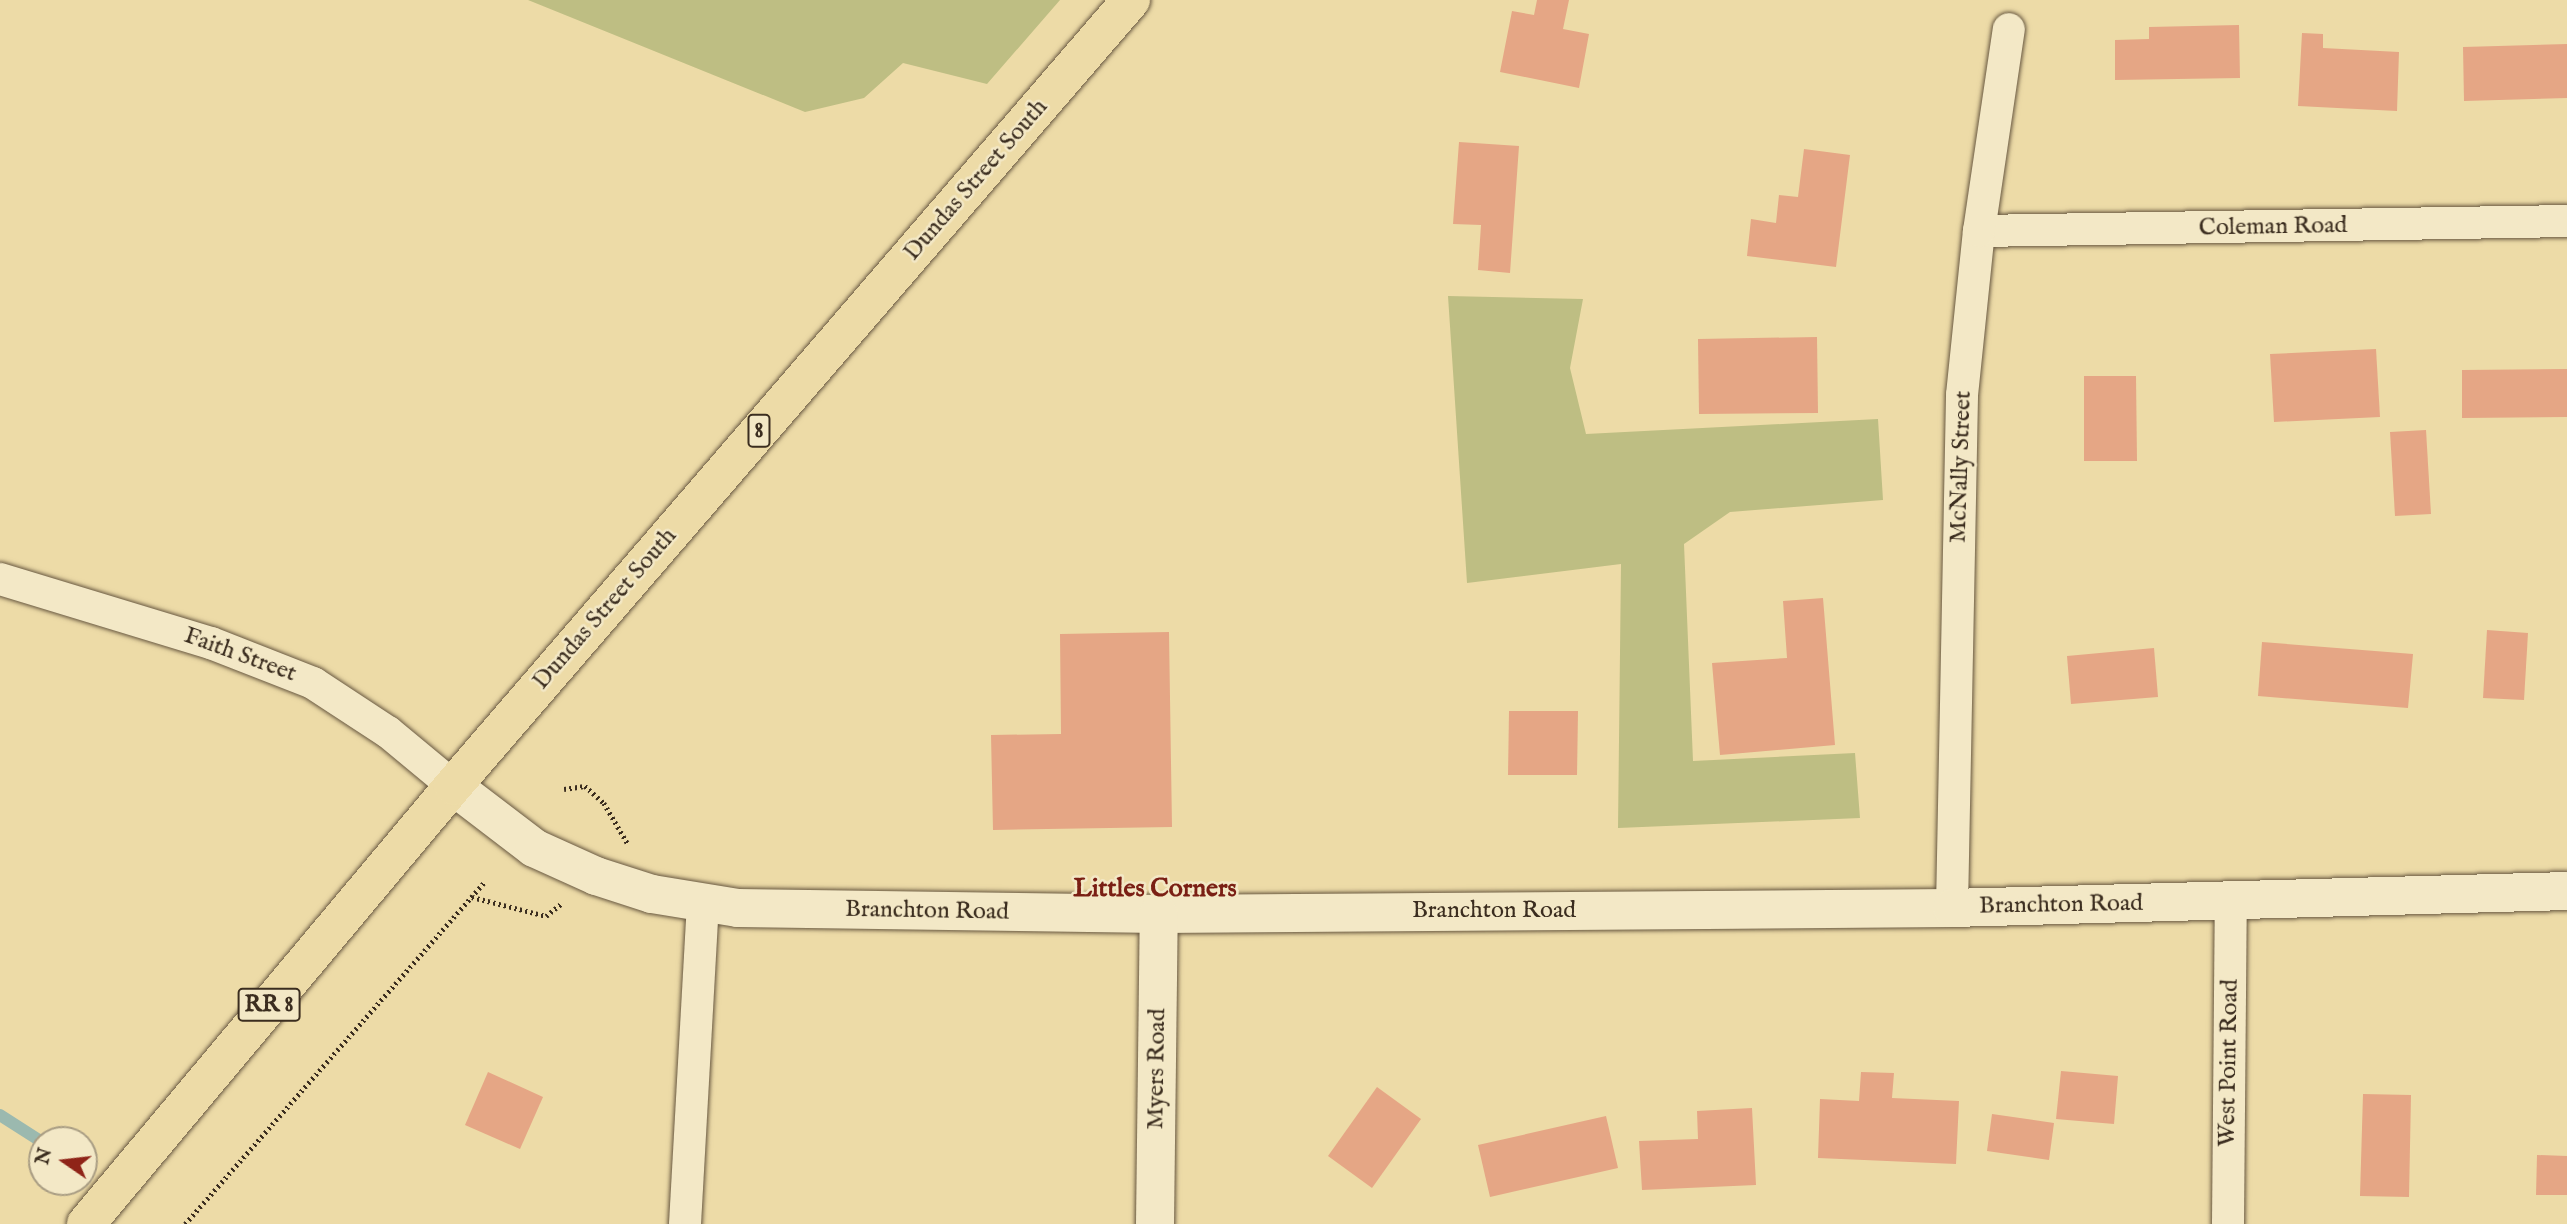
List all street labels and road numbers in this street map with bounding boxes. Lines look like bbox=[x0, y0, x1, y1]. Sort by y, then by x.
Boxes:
street label: Dundas Street South bbox=[898, 93, 1054, 267]
street label: Coleman Road bbox=[2198, 211, 2348, 243]
street label: McNally Street bbox=[1944, 390, 1978, 544]
road number: 8 bbox=[747, 412, 771, 450]
street label: Dundas Street South bbox=[527, 522, 683, 696]
street label: Faith Street bbox=[180, 621, 300, 689]
street label: Branchton Road bbox=[1979, 889, 2143, 921]
street label: Branchton Road bbox=[845, 895, 1009, 927]
street label: Branchton Road bbox=[1412, 897, 1576, 925]
street label: West Point Road bbox=[2213, 979, 2245, 1147]
road number: RR 8 bbox=[238, 986, 300, 1024]
street label: Myers Road bbox=[1142, 1008, 1172, 1130]

